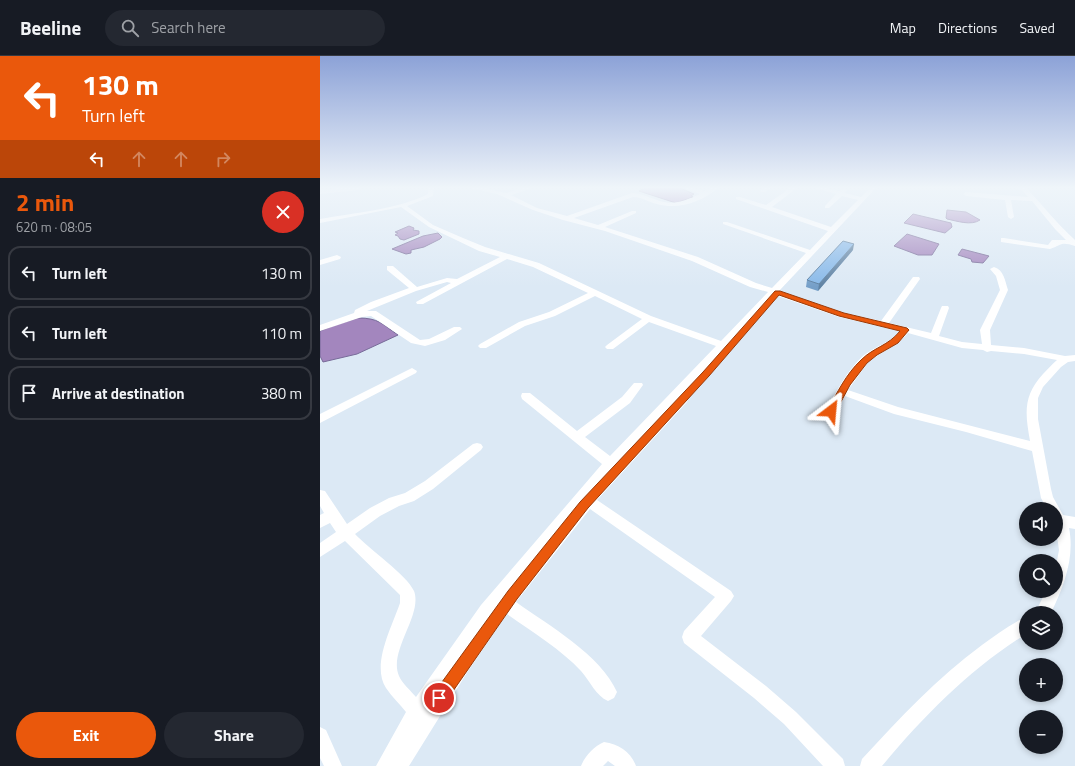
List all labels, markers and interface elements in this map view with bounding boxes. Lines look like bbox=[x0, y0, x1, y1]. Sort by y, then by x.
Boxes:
search box bbox=[105, 10, 385, 46]
text: Beeline bbox=[20, 13, 81, 42]
text: Search here bbox=[151, 16, 226, 39]
icon: search bbox=[119, 17, 141, 39]
text: Map bbox=[890, 17, 916, 38]
text: Directions bbox=[938, 17, 997, 38]
text: Saved bbox=[1019, 17, 1055, 38]
text: 130 m bbox=[82, 63, 159, 106]
icon: left bbox=[16, 72, 68, 124]
text: Turn left bbox=[82, 102, 145, 129]
icon: left bbox=[86, 148, 108, 170]
icon: ahead bbox=[128, 148, 150, 170]
icon: ahead bbox=[170, 148, 192, 170]
icon: right bbox=[212, 148, 234, 170]
text: 2 min bbox=[16, 184, 74, 220]
button: close bbox=[262, 191, 304, 233]
text: 620 m · 08:05 bbox=[16, 217, 92, 237]
icon: left bbox=[18, 262, 40, 284]
text: Turn left bbox=[52, 262, 107, 285]
text: 130 m bbox=[261, 262, 302, 285]
icon: left bbox=[18, 322, 40, 344]
text: Turn left bbox=[52, 322, 107, 345]
text: 110 m bbox=[261, 322, 302, 345]
icon: arrive bbox=[18, 382, 40, 404]
text: Arrive at destination bbox=[52, 382, 185, 405]
text: 380 m bbox=[261, 382, 302, 405]
position arrow bbox=[810, 390, 852, 432]
map controls bbox=[1019, 502, 1063, 754]
button: sound bbox=[1019, 502, 1063, 546]
button: search bbox=[1019, 554, 1063, 598]
button: layers bbox=[1019, 606, 1063, 650]
button: + bbox=[1019, 658, 1063, 702]
pin bbox=[422, 681, 456, 715]
icon: arrive bbox=[428, 687, 450, 709]
button: − bbox=[1019, 710, 1063, 754]
button: Exit bbox=[16, 712, 156, 758]
button: Share bbox=[164, 712, 304, 758]

